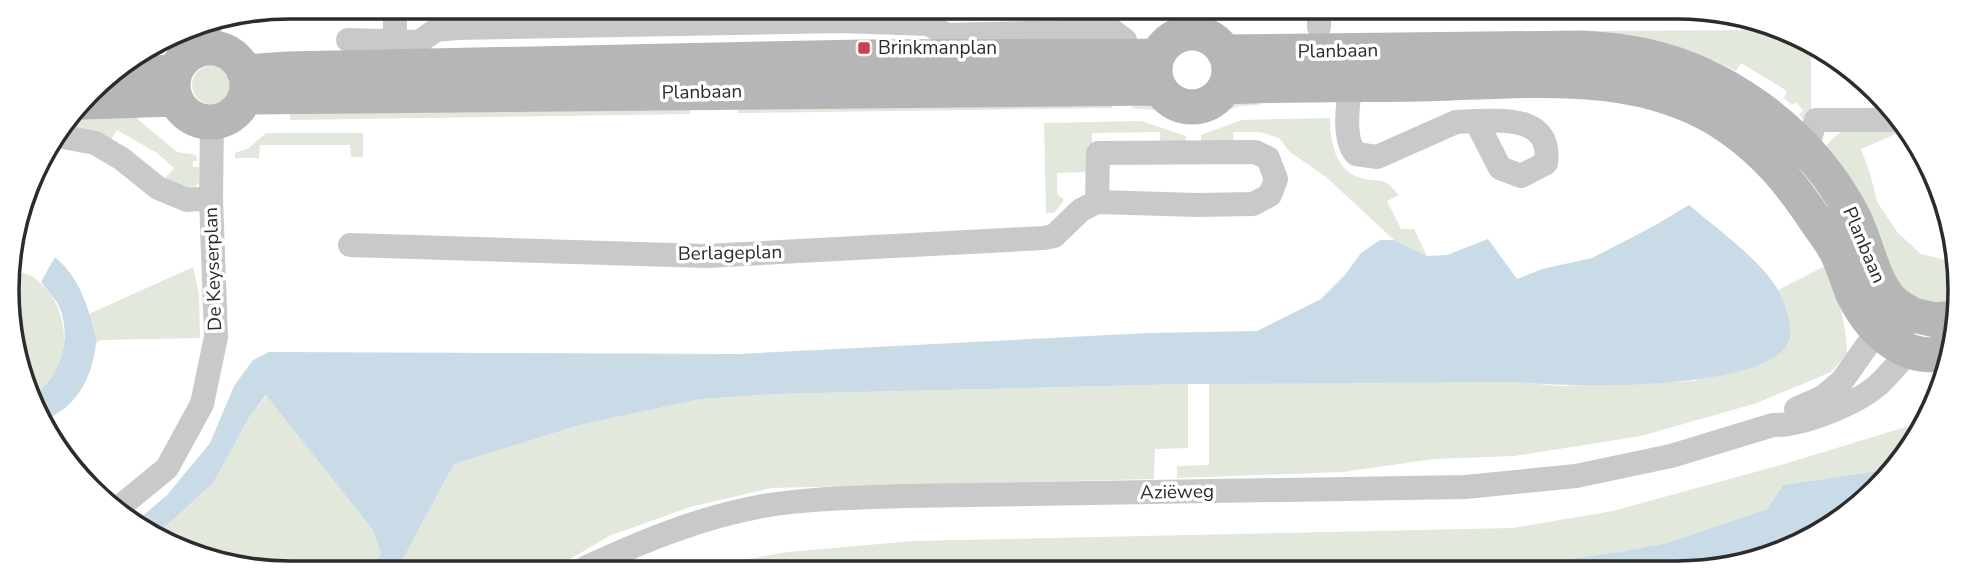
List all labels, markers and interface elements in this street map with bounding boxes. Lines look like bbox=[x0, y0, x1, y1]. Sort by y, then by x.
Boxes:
place label: Brinkmanplan bbox=[878, 35, 997, 61]
street label: Planbaan bbox=[1298, 37, 1378, 65]
marker: Brinkmanplan bbox=[856, 40, 872, 56]
street label: Planbaan bbox=[662, 78, 742, 106]
street label: Planbaan bbox=[1836, 203, 1892, 287]
street label: De Keyserplan bbox=[198, 207, 228, 331]
street label: Berlageplan bbox=[678, 239, 782, 267]
street label: Aziëweg bbox=[1140, 478, 1214, 506]

